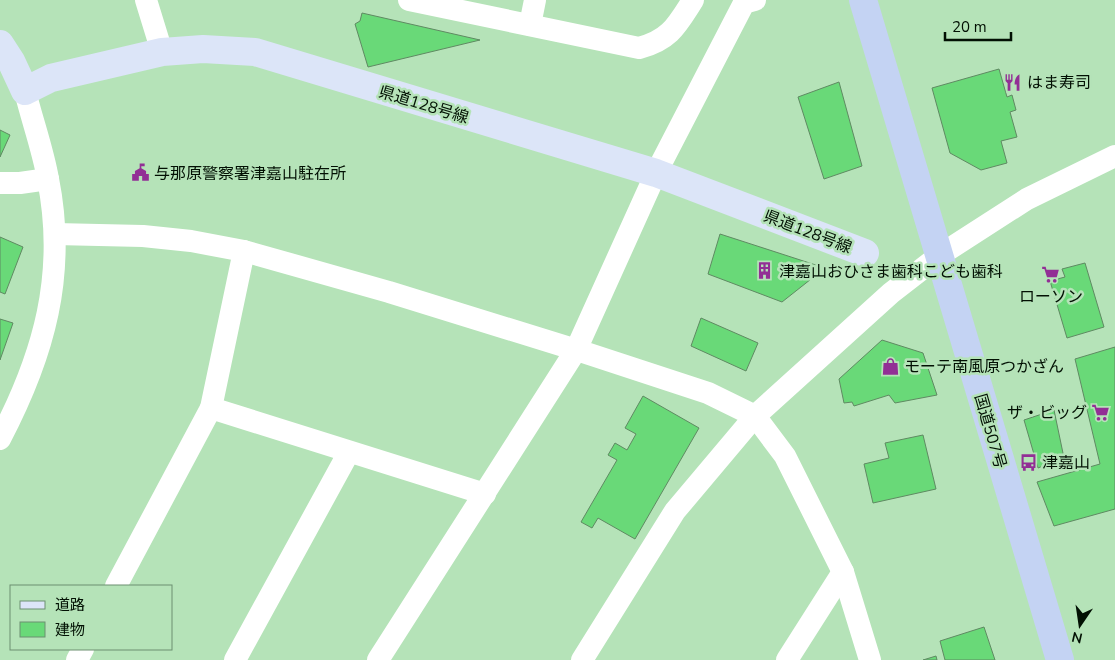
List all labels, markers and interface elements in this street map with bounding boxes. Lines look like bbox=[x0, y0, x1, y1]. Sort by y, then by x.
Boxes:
scale bar bbox=[945, 10, 1011, 42]
text: 20 m bbox=[952, 17, 987, 37]
restaurant icon: はま寿司 bbox=[1003, 72, 1023, 92]
place label: はま寿司 bbox=[1027, 72, 1091, 94]
street label: 県道128号線 bbox=[376, 81, 471, 129]
public building icon: 与那原警察署津嘉山駐在所 bbox=[130, 163, 150, 183]
place label: 与那原警察署津嘉山駐在所 bbox=[154, 163, 346, 185]
street label: 県道128号線 bbox=[760, 205, 855, 259]
building icon: 津嘉山おひさま歯科こども歯科 bbox=[755, 261, 775, 281]
place label: 津嘉山おひさま歯科こども歯科 bbox=[779, 261, 1003, 283]
supermarket icon: ローソン bbox=[1041, 265, 1061, 285]
place label: ローソン bbox=[1019, 286, 1083, 308]
shop icon: モーテ南風原つかざん bbox=[880, 356, 900, 376]
place label: モーテ南風原つかざん bbox=[904, 356, 1064, 378]
street label: 国道507号 bbox=[969, 391, 1011, 471]
place label: ザ・ビッグ bbox=[1007, 402, 1087, 424]
supermarket icon: ザ・ビッグ bbox=[1091, 402, 1111, 422]
bus stop icon: 津嘉山 bbox=[1018, 452, 1038, 472]
place label: 津嘉山 bbox=[1042, 452, 1090, 474]
legend bbox=[10, 585, 172, 650]
text: 道路 bbox=[55, 595, 85, 615]
north arrow bbox=[1055, 600, 1105, 650]
text: 建物 bbox=[55, 620, 85, 640]
text: N bbox=[1070, 627, 1084, 648]

